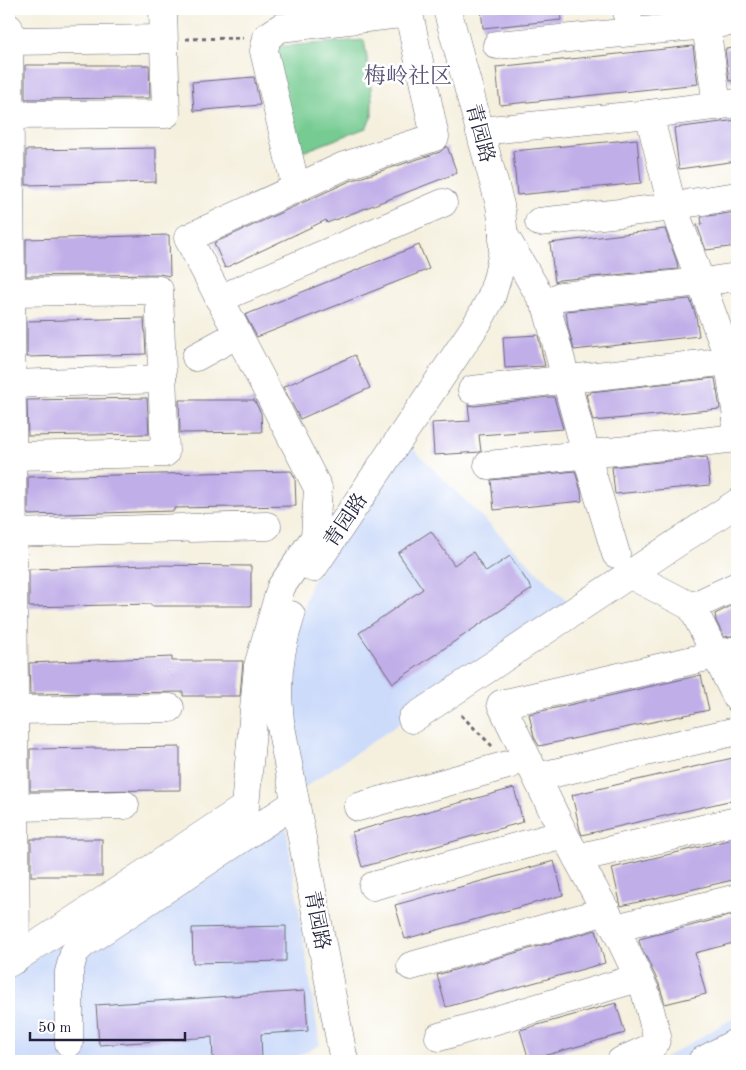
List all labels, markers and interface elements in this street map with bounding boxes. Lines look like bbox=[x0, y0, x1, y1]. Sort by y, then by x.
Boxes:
district label: 梅岭社区 bbox=[364, 64, 452, 88]
street label: 青园路 bbox=[462, 101, 498, 165]
street label: 青园路 bbox=[320, 490, 372, 552]
street label: 青园路 bbox=[300, 889, 334, 952]
scale bar bbox=[30, 1010, 185, 1042]
text: 50 m bbox=[38, 1021, 72, 1036]

